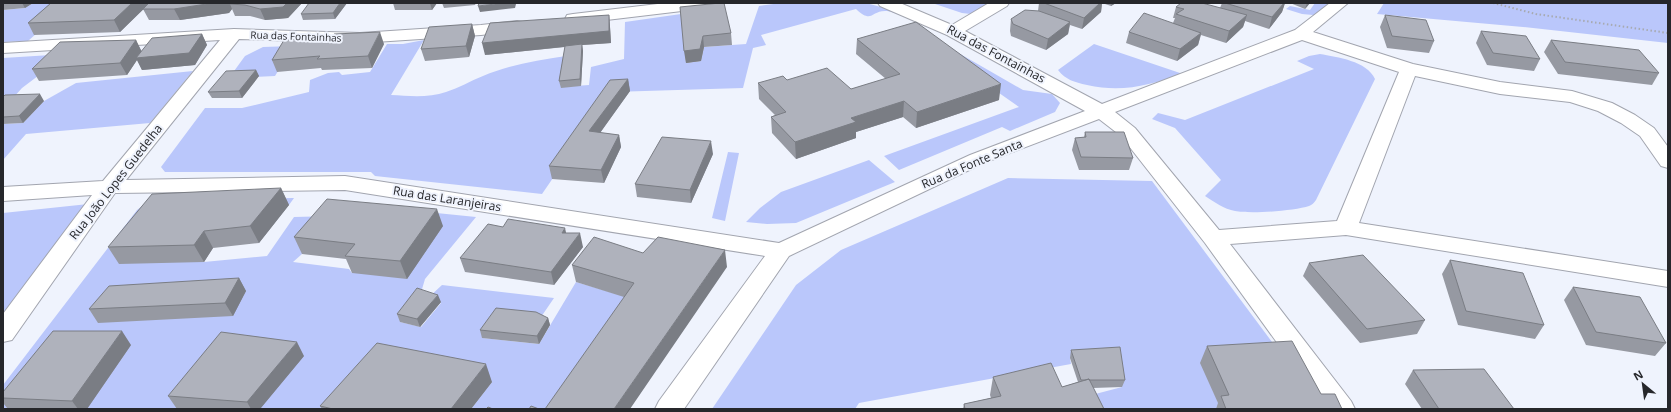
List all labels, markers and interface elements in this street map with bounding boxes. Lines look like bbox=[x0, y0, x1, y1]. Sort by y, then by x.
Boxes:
street label: Rua das Fontainhas bbox=[944, 20, 1049, 87]
street label: Rua das Fontainhas bbox=[250, 27, 342, 45]
street label: Rua João Lopes Guedelha bbox=[65, 120, 166, 243]
street label: Rua da Fonte Santa bbox=[919, 135, 1025, 192]
street label: Rua das Laranjeiras bbox=[392, 182, 503, 215]
north arrow bbox=[1623, 364, 1663, 404]
text: N bbox=[1630, 366, 1645, 384]

